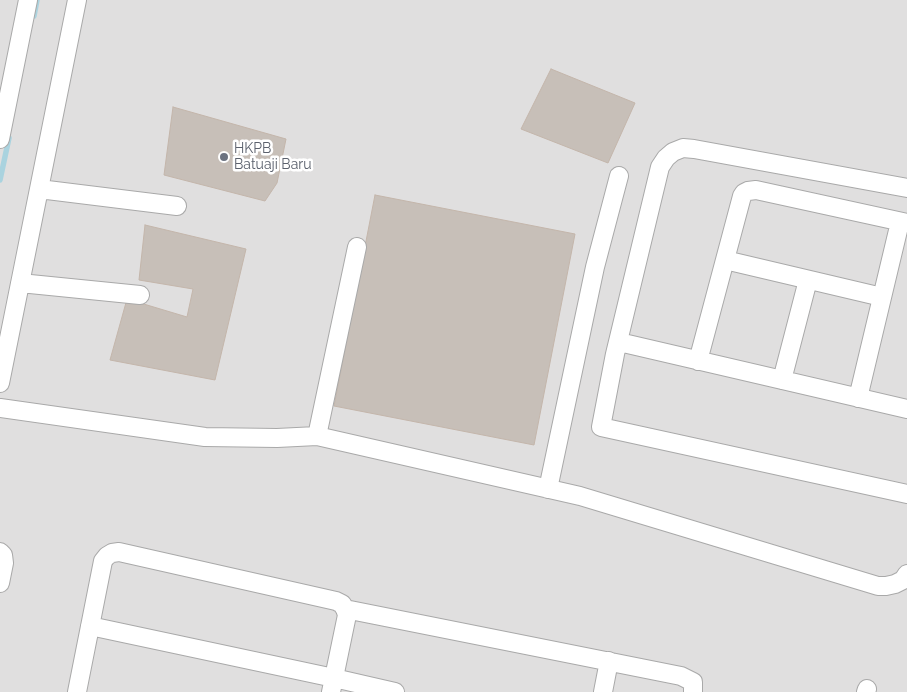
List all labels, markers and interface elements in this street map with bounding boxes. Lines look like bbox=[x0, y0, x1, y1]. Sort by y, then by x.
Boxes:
place label: HKPB Batuaji Baru bbox=[234, 141, 311, 174]
marker: HKPB Batuaji Baru bbox=[218, 151, 230, 163]

